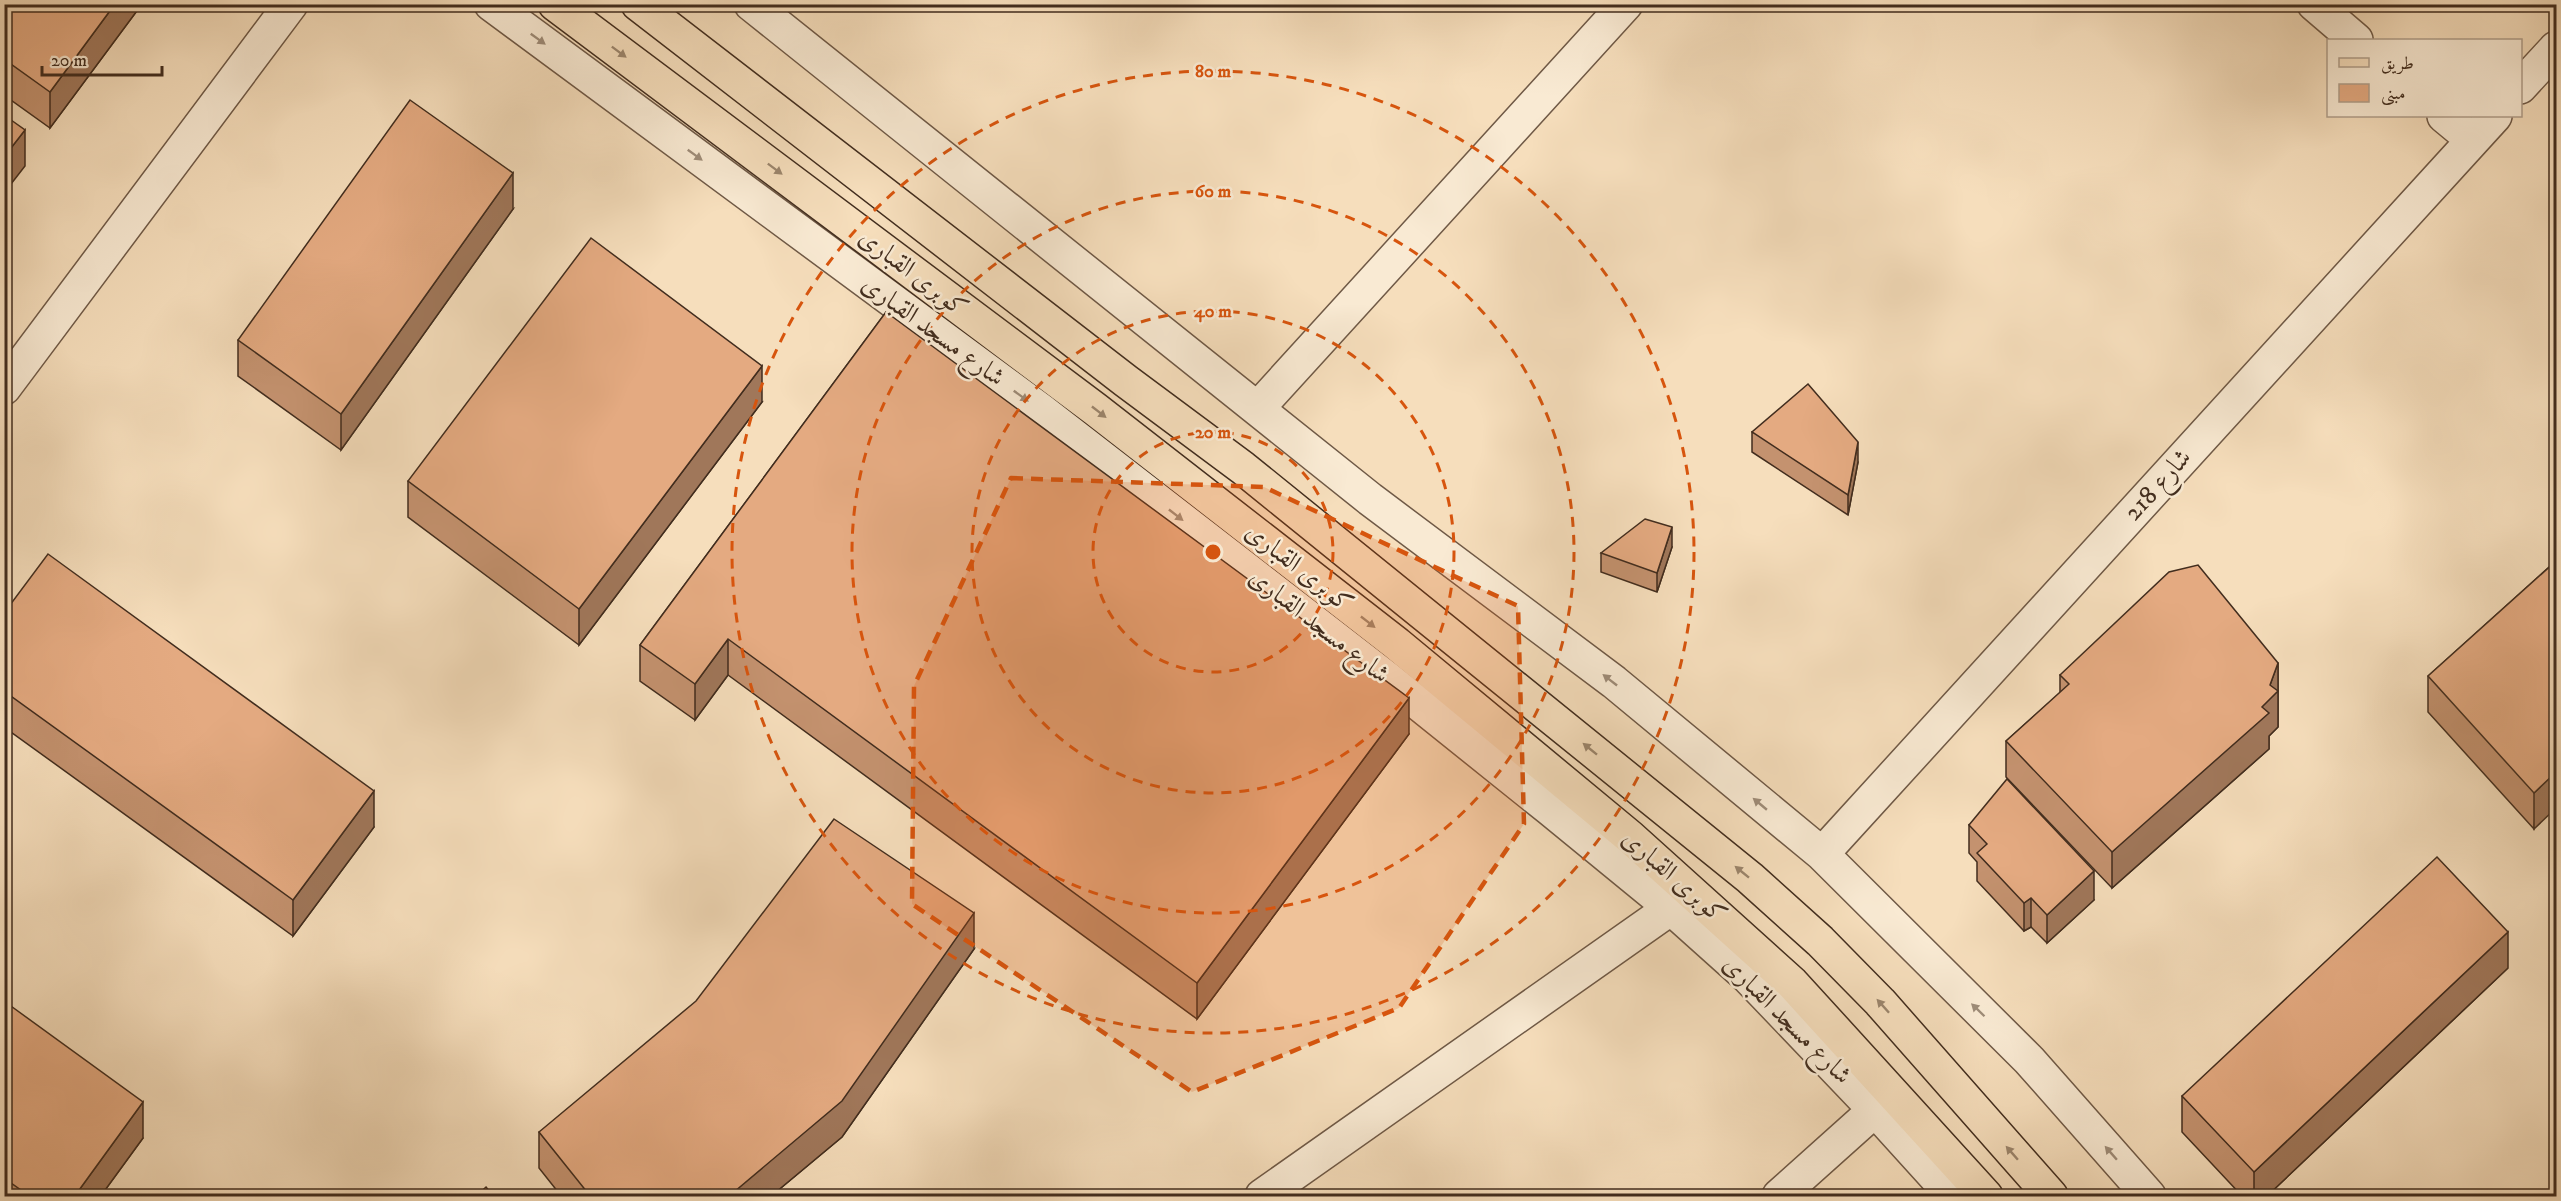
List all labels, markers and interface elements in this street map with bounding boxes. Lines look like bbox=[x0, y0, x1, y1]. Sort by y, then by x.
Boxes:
one-way arrow bbox=[530, 33, 546, 45]
scale bar bbox=[42, 39, 162, 77]
legend bbox=[2327, 39, 2522, 117]
one-way arrow bbox=[610, 46, 626, 58]
text: 20 m bbox=[51, 50, 87, 72]
text: طريق bbox=[2381, 53, 2414, 75]
text: 80 m bbox=[1195, 61, 1232, 83]
text: مبنى bbox=[2381, 83, 2406, 106]
one-way arrow bbox=[687, 149, 703, 161]
one-way arrow bbox=[766, 163, 782, 175]
text: 60 m bbox=[1195, 181, 1232, 203]
street label: كوبرى القبارى bbox=[852, 221, 974, 325]
street label: شارع مسجد القبارى bbox=[852, 268, 1011, 398]
text: 40 m bbox=[1193, 301, 1232, 323]
one-way arrow bbox=[1013, 390, 1029, 402]
one-way arrow bbox=[1091, 406, 1106, 418]
text: 20 m bbox=[1195, 422, 1231, 444]
street label: شارع 218 bbox=[2117, 442, 2202, 531]
one-way arrow bbox=[1168, 508, 1183, 520]
street label: كوبرى القبارى bbox=[1238, 515, 1360, 621]
centre of rings bbox=[1203, 542, 1223, 562]
street label: شارع مسجد القبارى bbox=[1239, 561, 1396, 694]
one-way arrow bbox=[1361, 616, 1376, 628]
one-way arrow bbox=[1602, 673, 1618, 686]
one-way arrow bbox=[1582, 743, 1598, 756]
one-way arrow bbox=[1753, 798, 1768, 810]
street label: كوبرى القبارى bbox=[1615, 822, 1733, 932]
one-way arrow bbox=[1735, 866, 1750, 879]
street label: شارع مسجد القبارى bbox=[1712, 948, 1859, 1095]
one-way arrow bbox=[1877, 999, 1890, 1014]
one-way arrow bbox=[1970, 1003, 1985, 1017]
one-way arrow bbox=[2005, 1145, 2019, 1160]
one-way arrow bbox=[2104, 1145, 2118, 1160]

